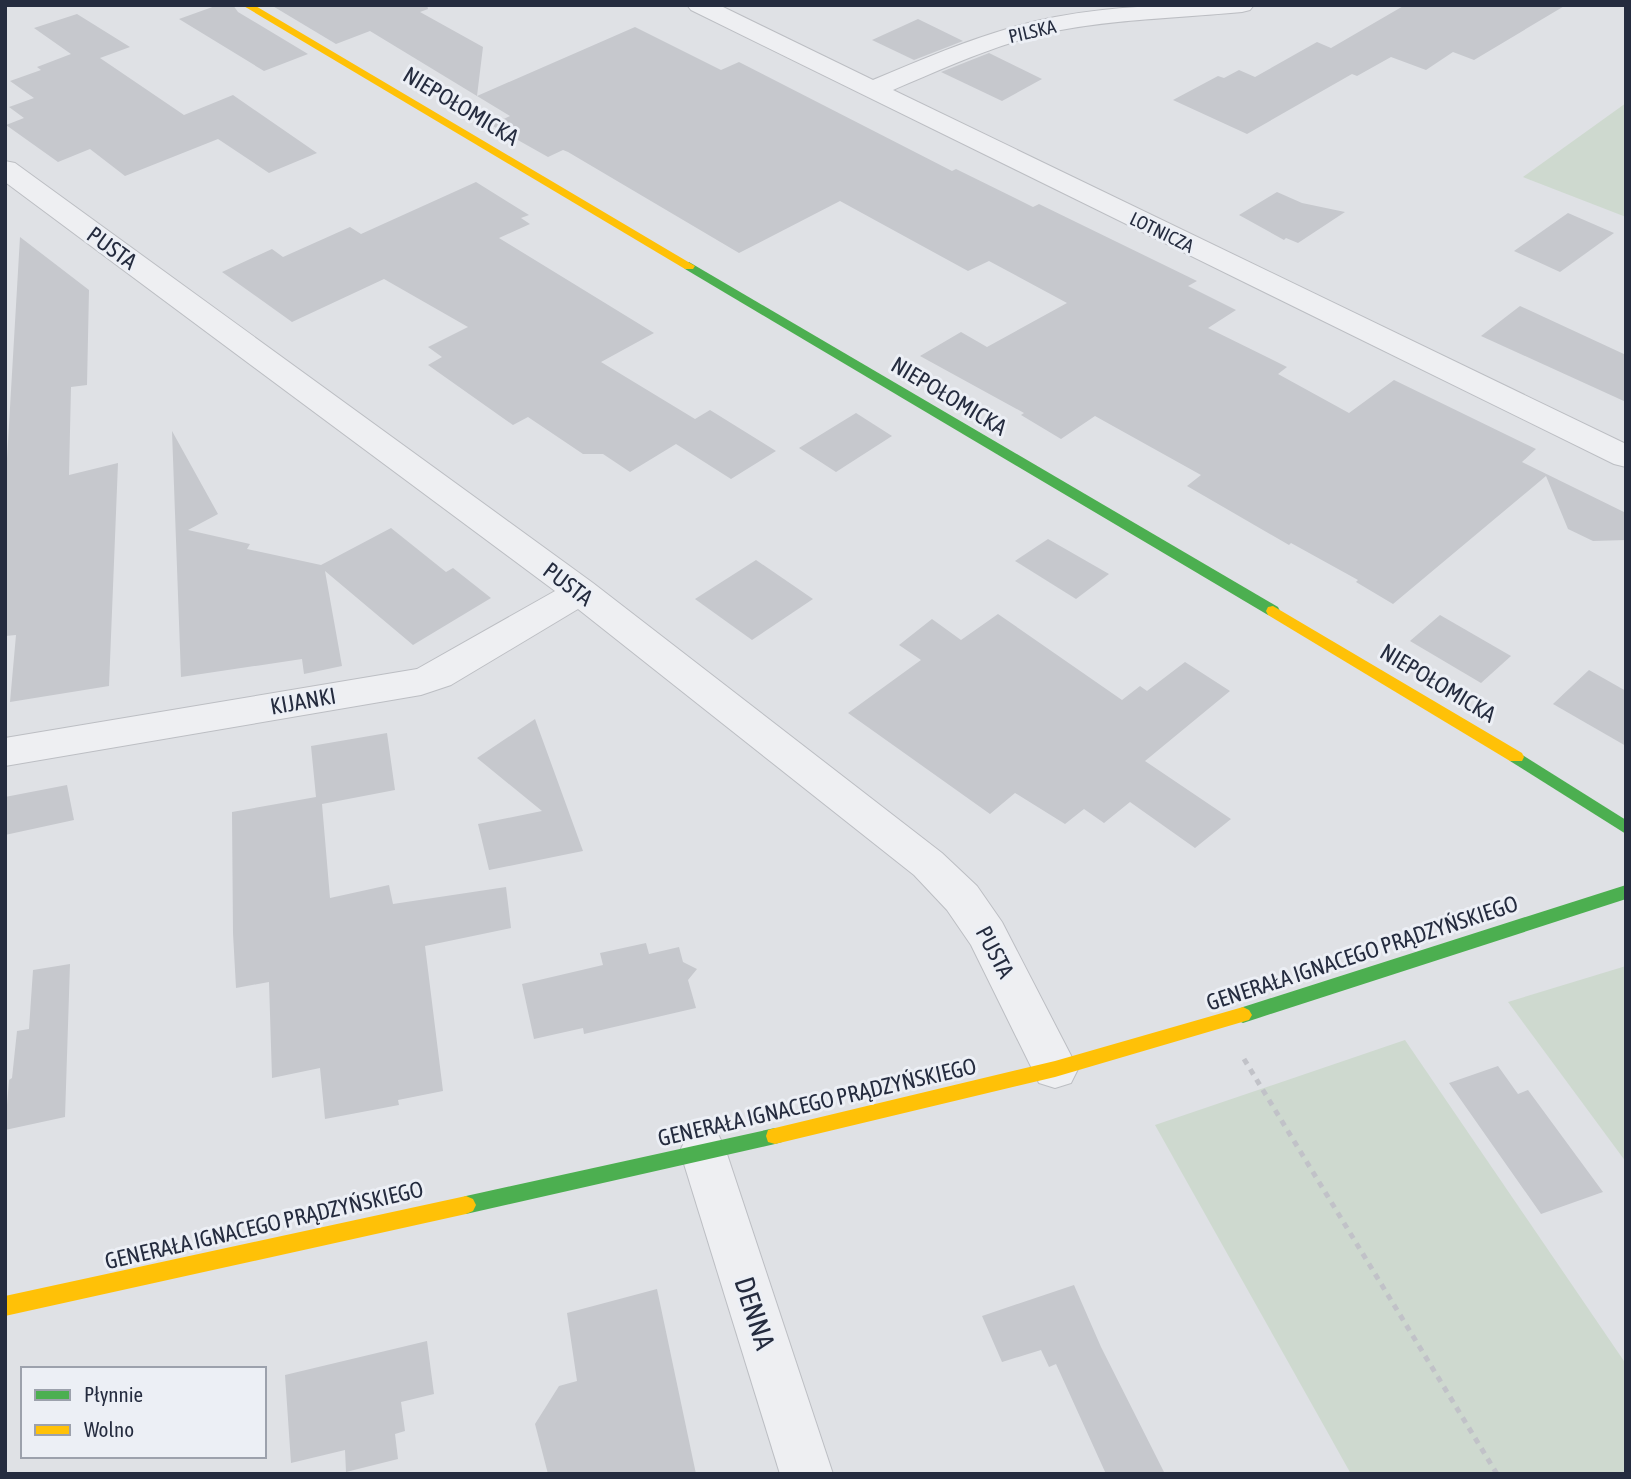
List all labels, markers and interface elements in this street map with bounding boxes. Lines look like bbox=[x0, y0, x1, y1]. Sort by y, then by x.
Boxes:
street label: PILSKA bbox=[1006, 15, 1059, 47]
street label: NIEPOŁOMICKA bbox=[399, 61, 524, 151]
street label: LOTNICZA bbox=[1126, 207, 1198, 257]
street label: PUSTA bbox=[82, 221, 142, 275]
street label: NIEPOŁOMICKA bbox=[887, 351, 1012, 441]
street label: PUSTA bbox=[538, 557, 598, 611]
street label: NIEPOŁOMICKA bbox=[1376, 638, 1501, 728]
street label: KIJANKI bbox=[268, 682, 338, 720]
street label: GENERAŁA IGNACEGO PRĄDZYŃSKIEGO bbox=[1203, 890, 1521, 1016]
street label: PUSTA bbox=[971, 922, 1020, 983]
street label: GENERAŁA IGNACEGO PRĄDZYŃSKIEGO bbox=[655, 1053, 979, 1151]
street label: GENERAŁA IGNACEGO PRĄDZYŃSKIEGO bbox=[102, 1176, 426, 1274]
street label: DENNA bbox=[728, 1273, 782, 1354]
legend bbox=[21, 1367, 266, 1458]
text: Płynnie bbox=[84, 1382, 143, 1406]
text: Wolno bbox=[84, 1417, 134, 1441]

